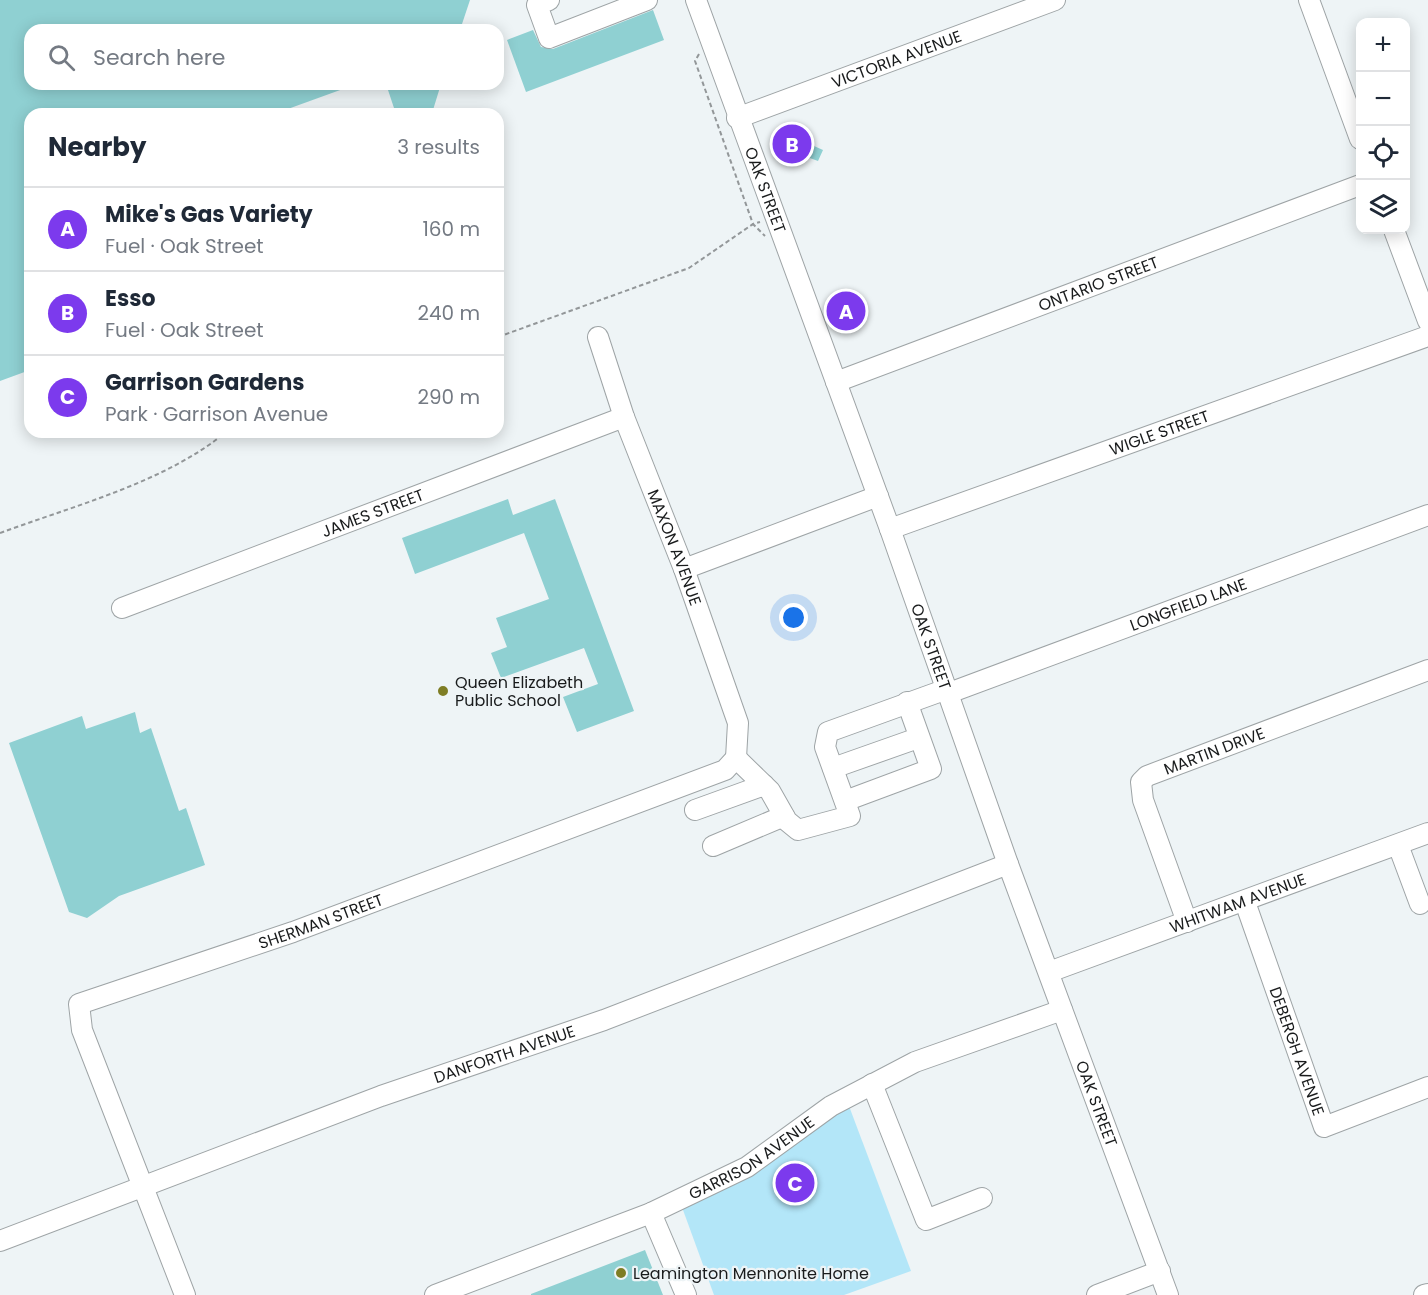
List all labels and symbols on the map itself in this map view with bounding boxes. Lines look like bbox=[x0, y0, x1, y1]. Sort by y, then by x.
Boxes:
street label: VICTORIA AVENUE bbox=[828, 24, 965, 94]
pin: B bbox=[772, 122, 812, 166]
street label: OAK STREET bbox=[739, 143, 792, 236]
street label: ONTARIO STREET bbox=[1035, 250, 1162, 317]
pin: A bbox=[826, 288, 866, 334]
street label: WIGLE STREET bbox=[1106, 404, 1213, 461]
street label: JAMES STREET bbox=[318, 483, 427, 543]
street label: MAXON AVENUE bbox=[642, 486, 707, 609]
street label: LONGFIELD LANE bbox=[1126, 572, 1250, 636]
street label: OAK STREET bbox=[906, 600, 957, 693]
your location bbox=[779, 603, 808, 632]
place label: Queen Elizabeth Public School bbox=[455, 671, 583, 712]
marker: Queen Elizabeth Public School bbox=[436, 684, 450, 698]
street label: MARTIN DRIVE bbox=[1160, 721, 1268, 780]
street label: WHITWAM AVENUE bbox=[1166, 867, 1309, 938]
street label: SHERMAN STREET bbox=[255, 888, 387, 954]
street label: DEBERGH AVENUE bbox=[1264, 983, 1331, 1119]
street label: DANFORTH AVENUE bbox=[431, 1019, 578, 1089]
street label: OAK STREET bbox=[1070, 1057, 1123, 1150]
street label: GARRISON AVENUE bbox=[685, 1110, 819, 1205]
pin: C bbox=[776, 1160, 814, 1206]
place label: Leamington Mennonite Home bbox=[633, 1262, 869, 1285]
marker: Leamington Mennonite Home bbox=[614, 1266, 628, 1280]

